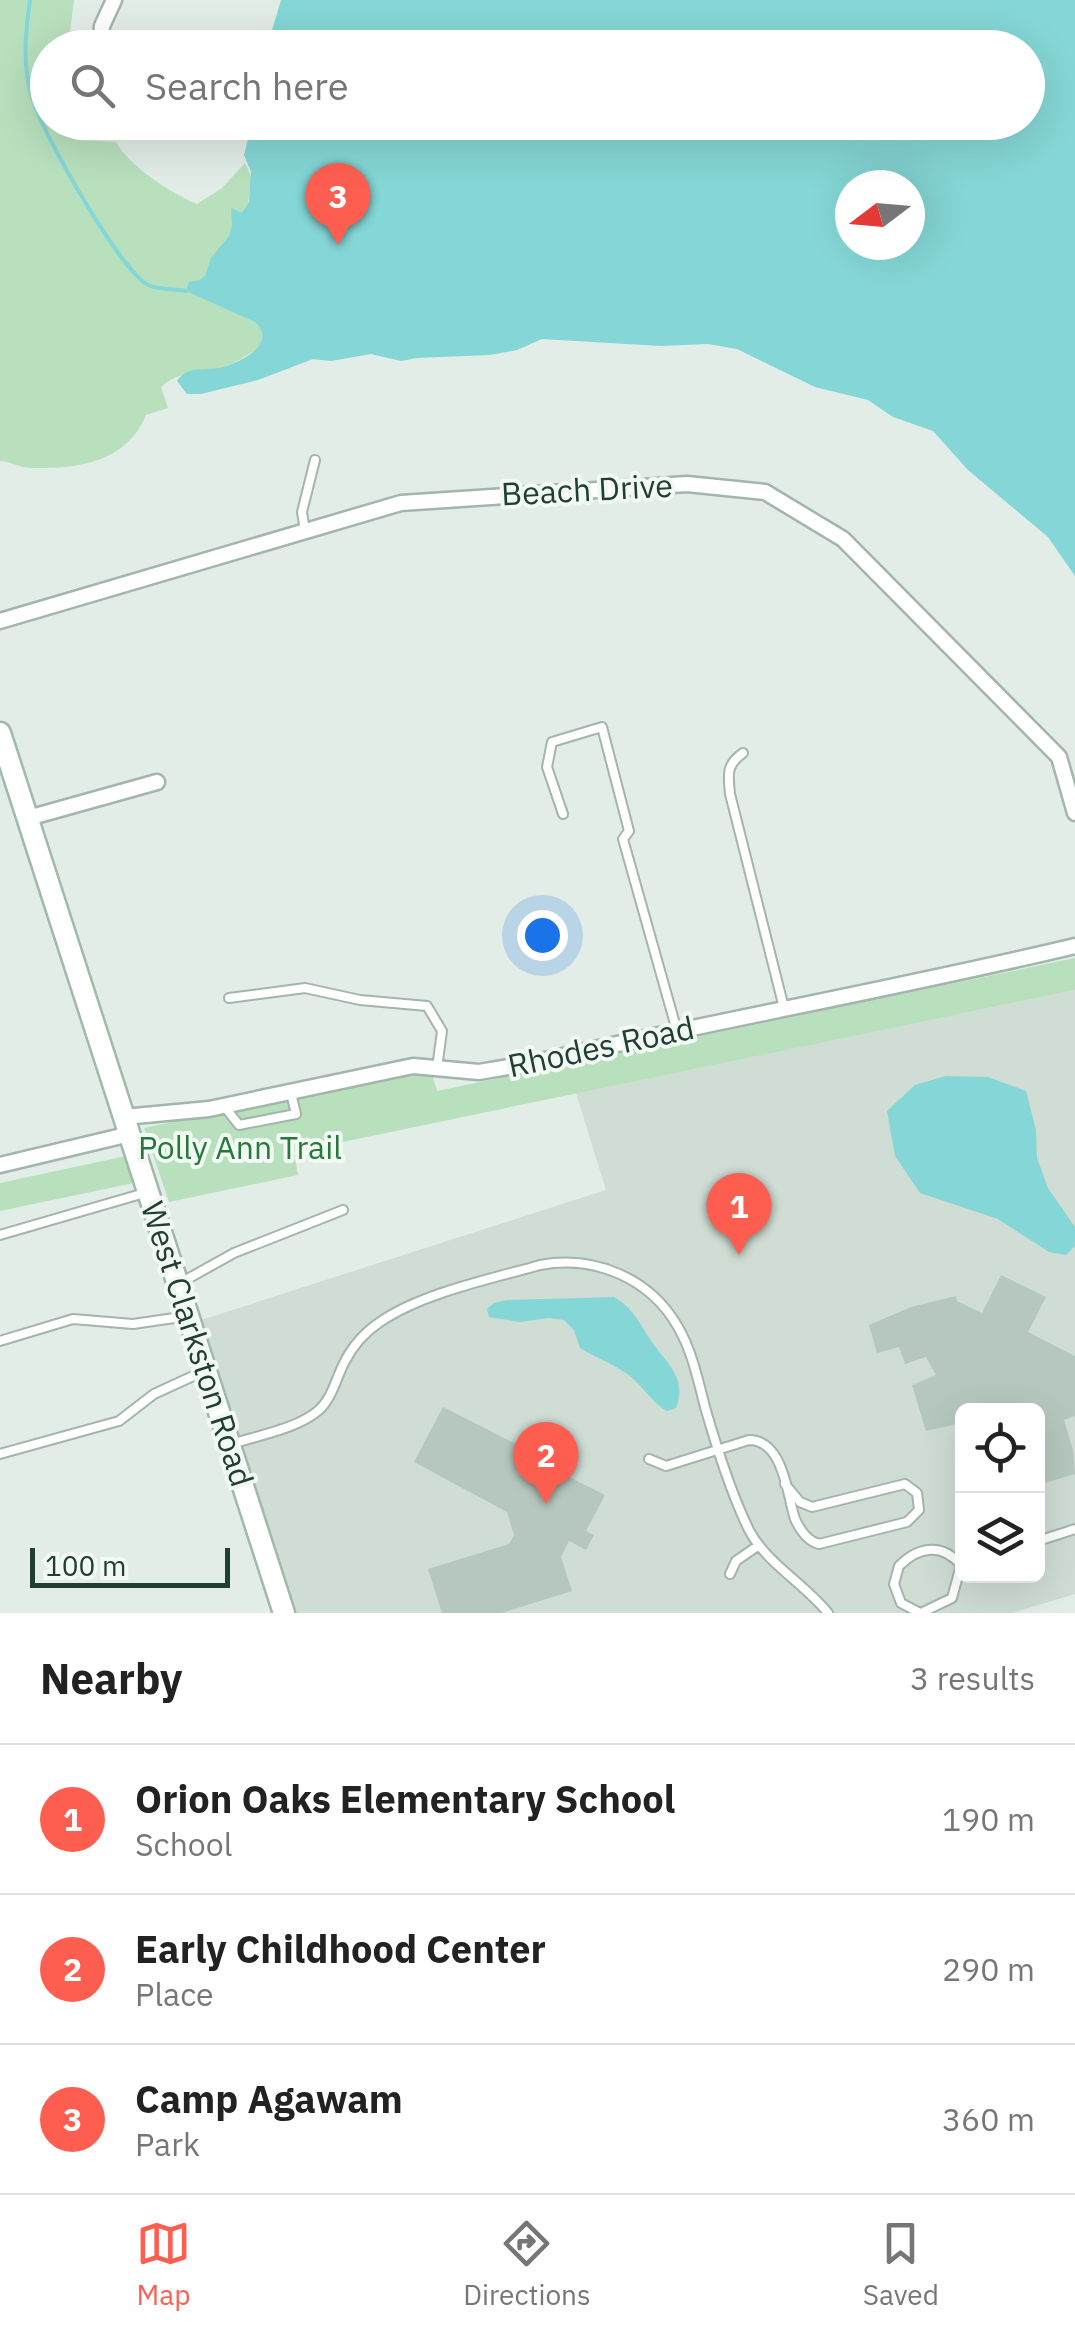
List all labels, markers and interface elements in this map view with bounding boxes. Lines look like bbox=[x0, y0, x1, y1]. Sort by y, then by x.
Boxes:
search box bbox=[30, 30, 1045, 140]
icon: search bbox=[65, 58, 120, 113]
text: Search here bbox=[145, 61, 349, 110]
pin: 3 bbox=[306, 162, 370, 245]
north arrow bbox=[835, 170, 925, 260]
street label: Beach Drive bbox=[500, 464, 674, 514]
your location bbox=[517, 910, 568, 961]
street label: Rhodes Road bbox=[504, 1006, 698, 1086]
park label: Polly Ann Trail bbox=[138, 1126, 342, 1168]
pin: 1 bbox=[706, 1172, 772, 1255]
street label: West Clarkston Road bbox=[132, 1196, 264, 1492]
map controls bbox=[955, 1403, 1045, 1583]
button: locate bbox=[955, 1403, 1045, 1493]
pin: 2 bbox=[514, 1422, 578, 1504]
button: layers bbox=[955, 1493, 1045, 1583]
scale bar bbox=[30, 1543, 230, 1588]
text: 100 m bbox=[45, 1547, 126, 1584]
text: Nearby bbox=[40, 1651, 182, 1706]
text: 3 results bbox=[910, 1657, 1035, 1699]
text: Orion Oaks Elementary School bbox=[135, 1774, 675, 1823]
text: 1 bbox=[63, 1798, 82, 1840]
text: 190 m bbox=[942, 1798, 1035, 1840]
text: School bbox=[135, 1823, 232, 1865]
text: Early Childhood Center bbox=[135, 1924, 546, 1973]
text: 2 bbox=[63, 1948, 82, 1990]
text: 290 m bbox=[942, 1948, 1035, 1990]
text: Place bbox=[135, 1973, 214, 2015]
text: Camp Agawam bbox=[135, 2074, 403, 2123]
text: 3 bbox=[63, 2098, 82, 2140]
text: 360 m bbox=[942, 2098, 1035, 2140]
text: Park bbox=[135, 2123, 200, 2165]
tab: Map bbox=[136, 2216, 191, 2313]
tab: Directions bbox=[463, 2216, 591, 2313]
tab: Saved bbox=[863, 2216, 939, 2313]

